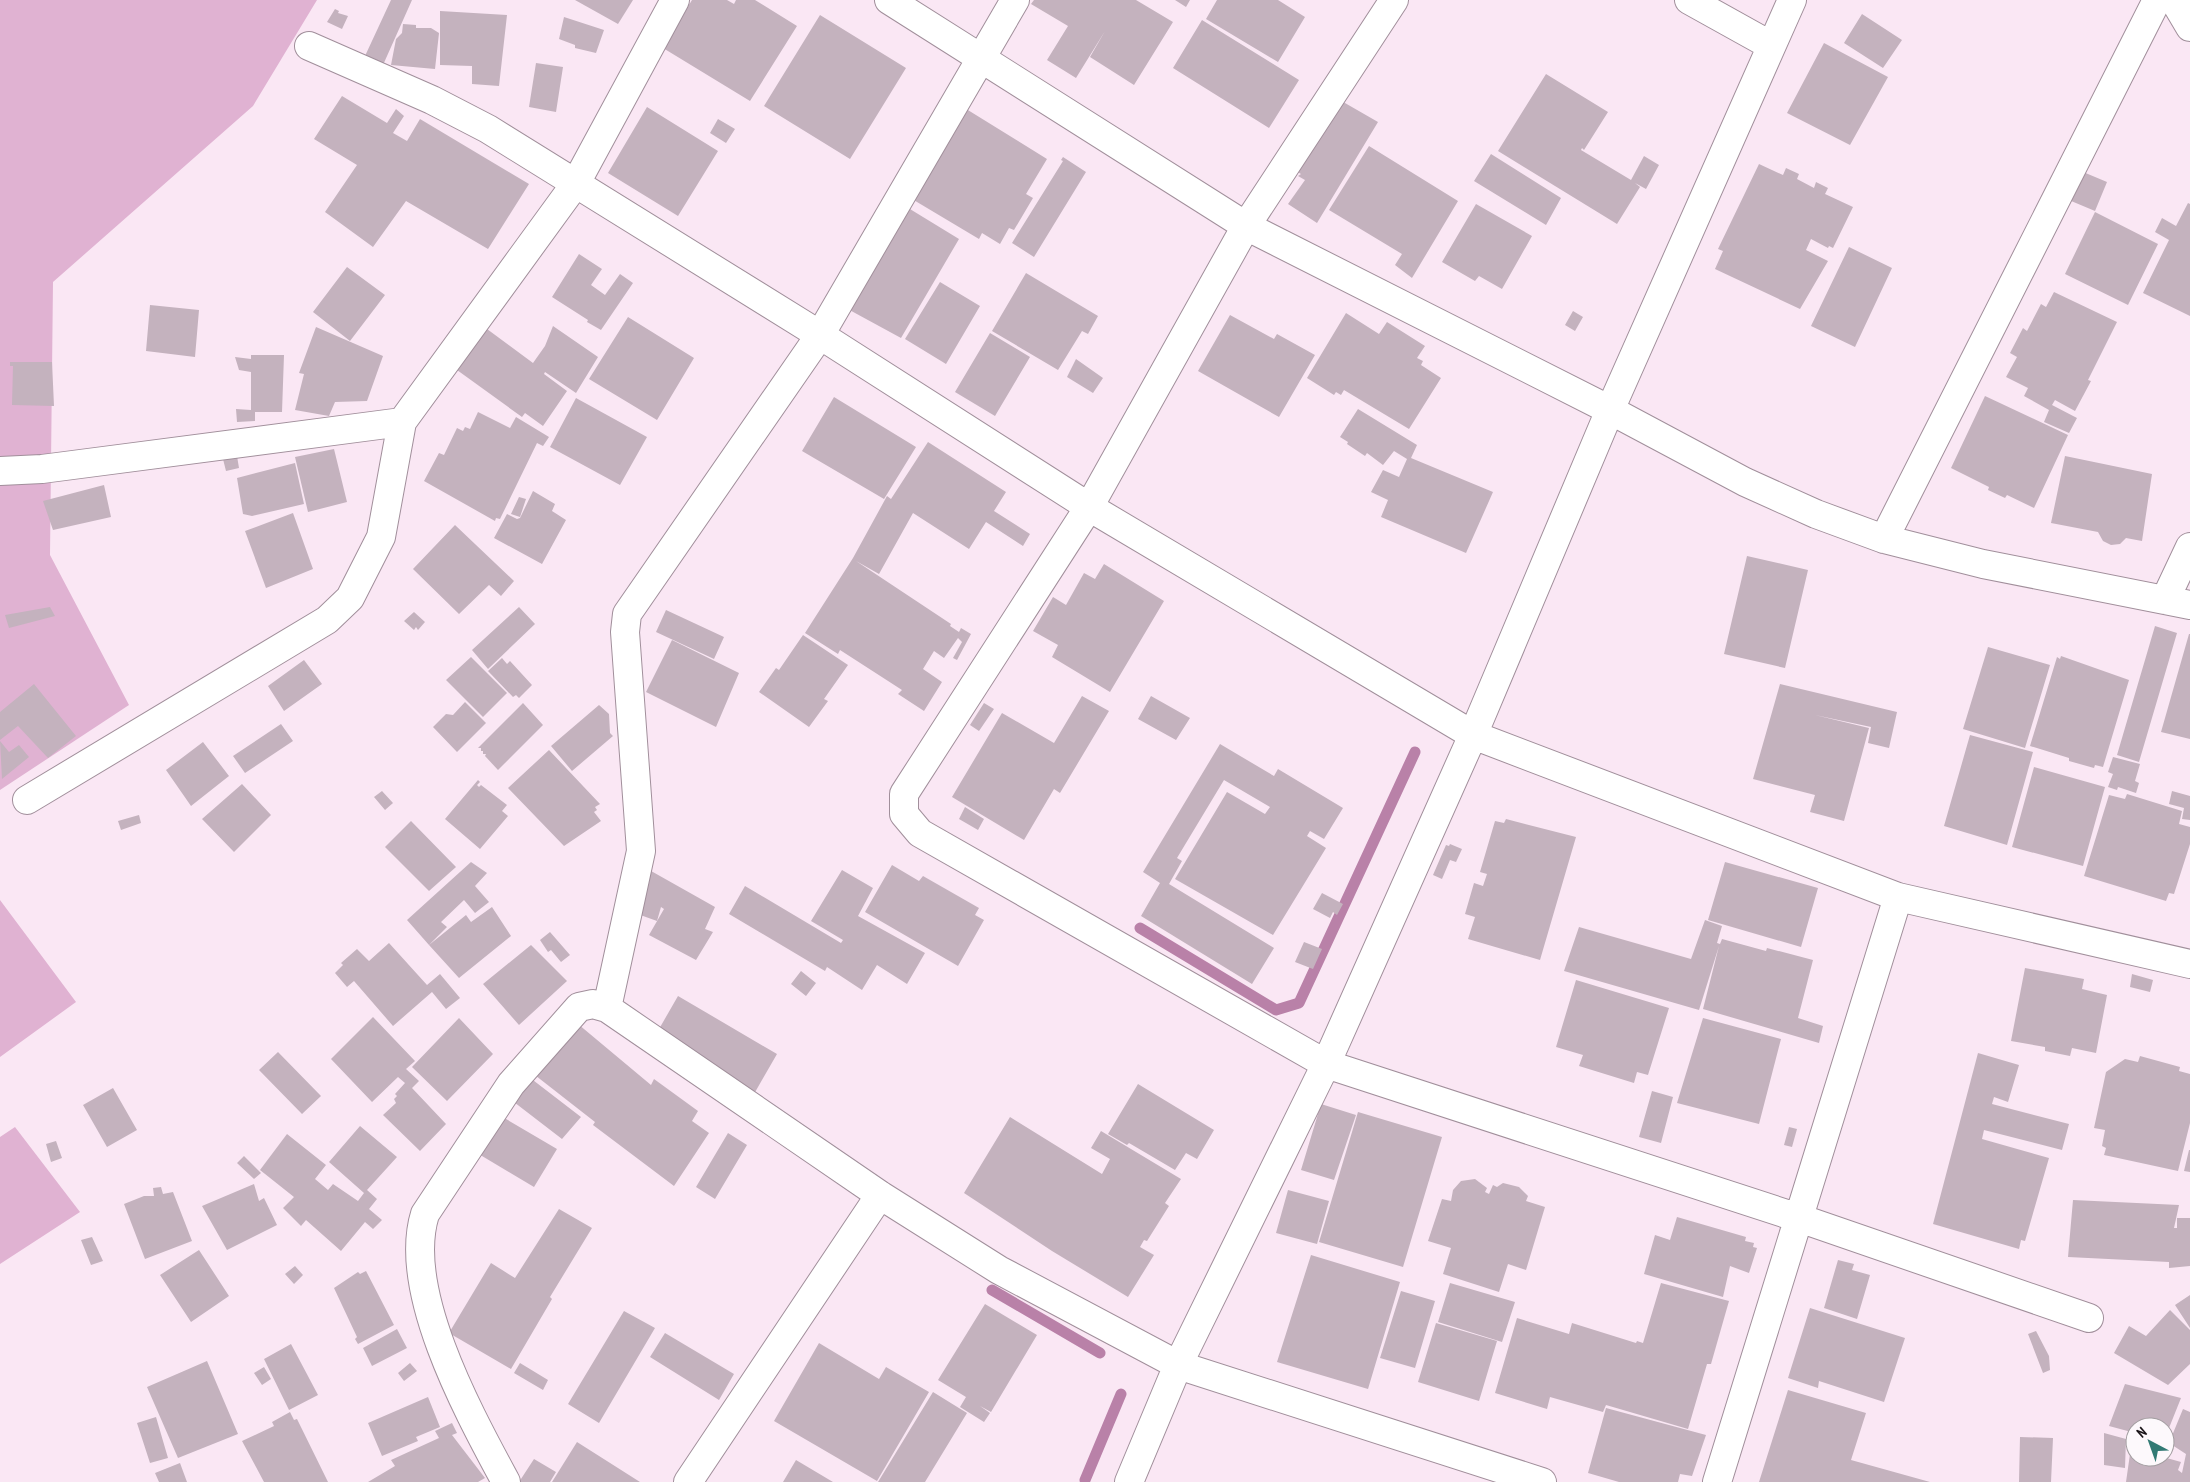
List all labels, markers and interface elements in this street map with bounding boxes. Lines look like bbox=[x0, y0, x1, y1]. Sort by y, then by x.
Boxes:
north arrow bbox=[2125, 1417, 2175, 1467]
text: N bbox=[2133, 1423, 2150, 1441]

